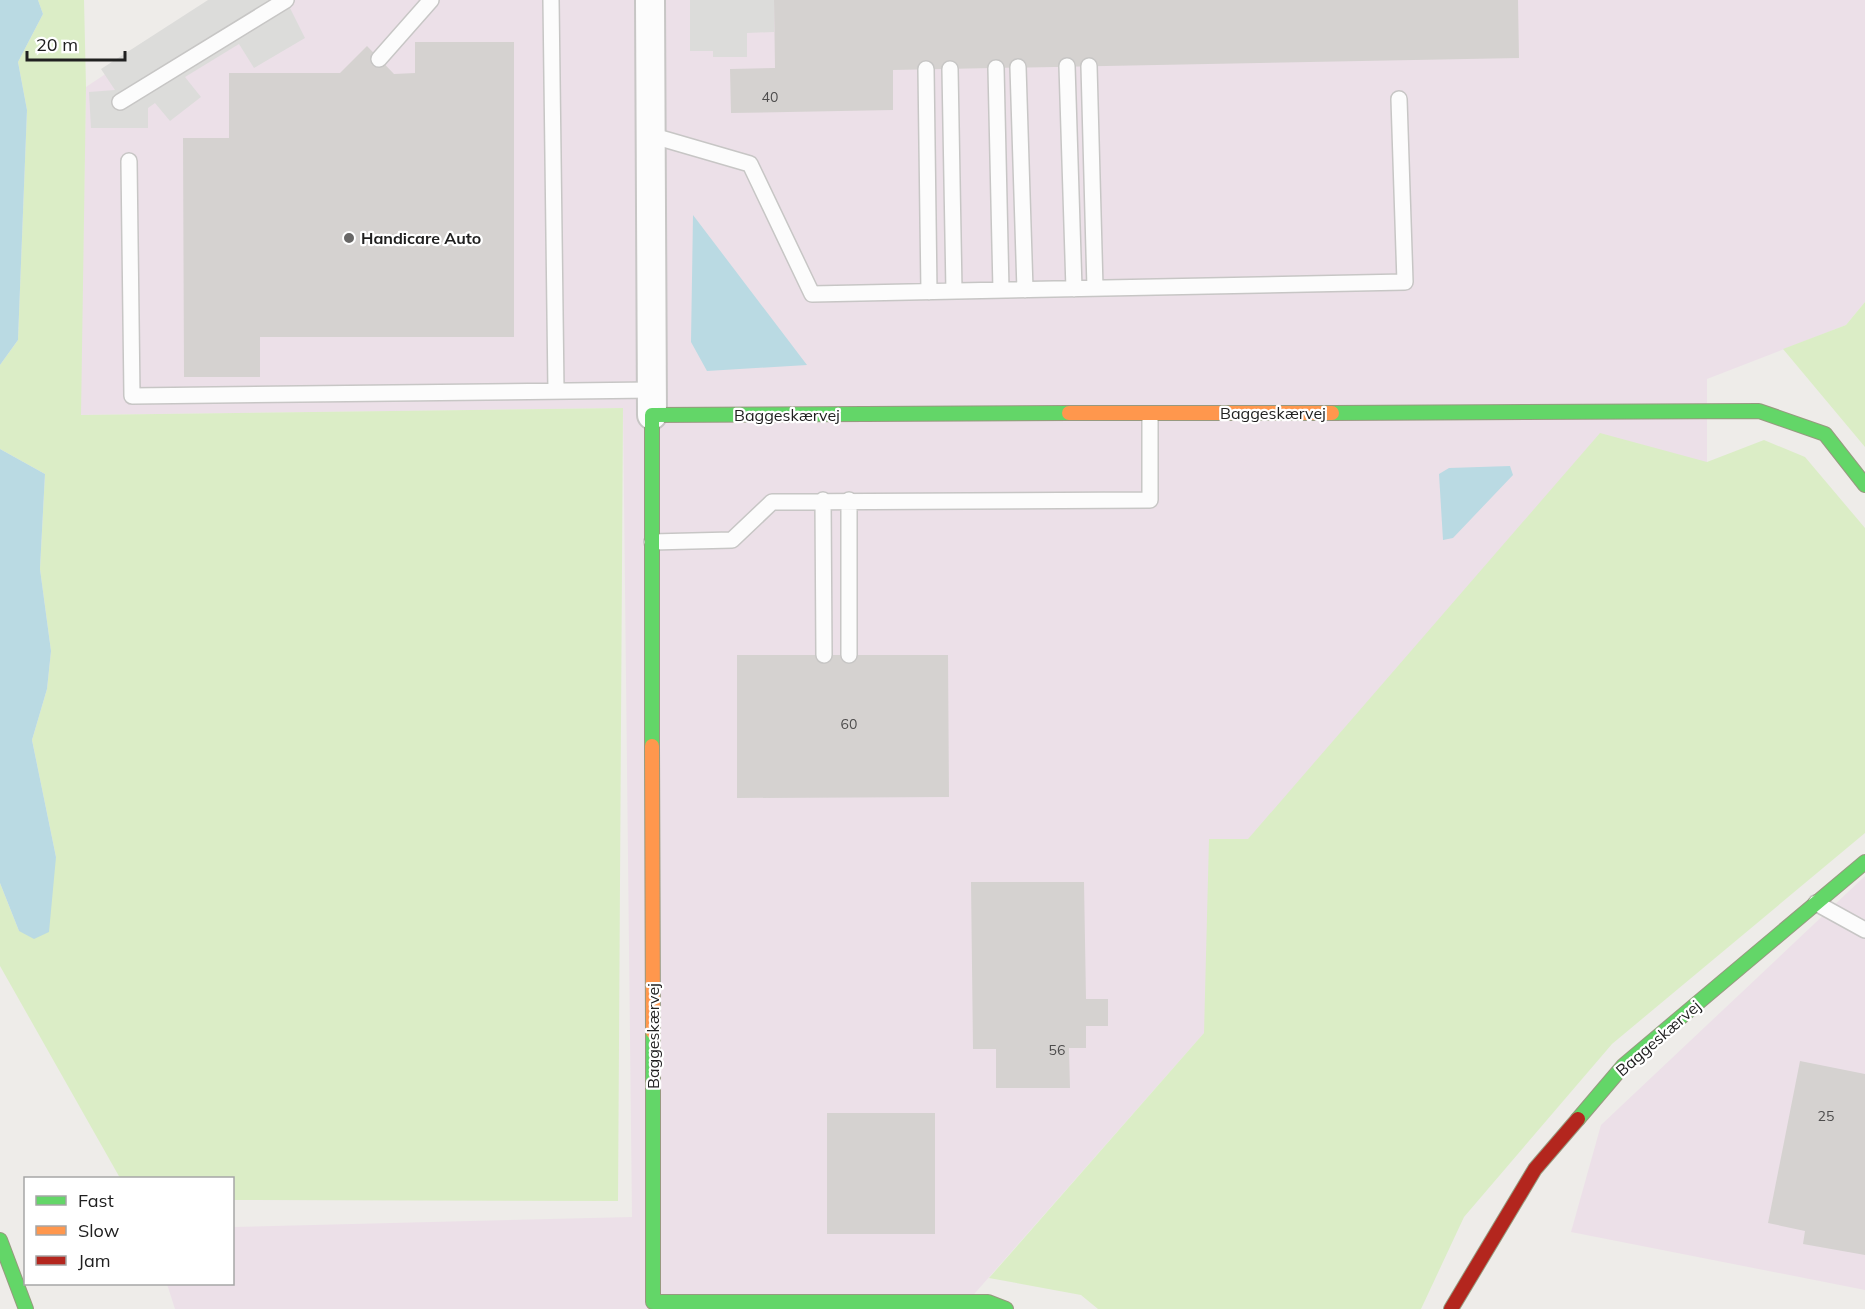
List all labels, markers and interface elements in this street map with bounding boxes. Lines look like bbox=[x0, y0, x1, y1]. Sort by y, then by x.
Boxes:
scale bar bbox=[27, 24, 124, 62]
text: 20 m bbox=[36, 33, 78, 56]
house number: 40 bbox=[762, 88, 778, 106]
place label: Handicare Auto bbox=[361, 228, 481, 248]
marker: Handicare Auto bbox=[342, 231, 356, 245]
street label: Baggeskærvej bbox=[1220, 403, 1326, 423]
street label: Baggeskærvej bbox=[734, 405, 840, 425]
house number: 60 bbox=[841, 715, 857, 733]
street label: Baggeskærvej bbox=[643, 983, 663, 1089]
street label: Baggeskærvej bbox=[1611, 996, 1705, 1080]
house number: 56 bbox=[1049, 1041, 1065, 1059]
house number: 25 bbox=[1818, 1107, 1834, 1125]
legend bbox=[24, 1177, 234, 1285]
text: Fast bbox=[78, 1189, 114, 1212]
text: Slow bbox=[78, 1219, 120, 1242]
text: Jam bbox=[78, 1249, 111, 1272]

